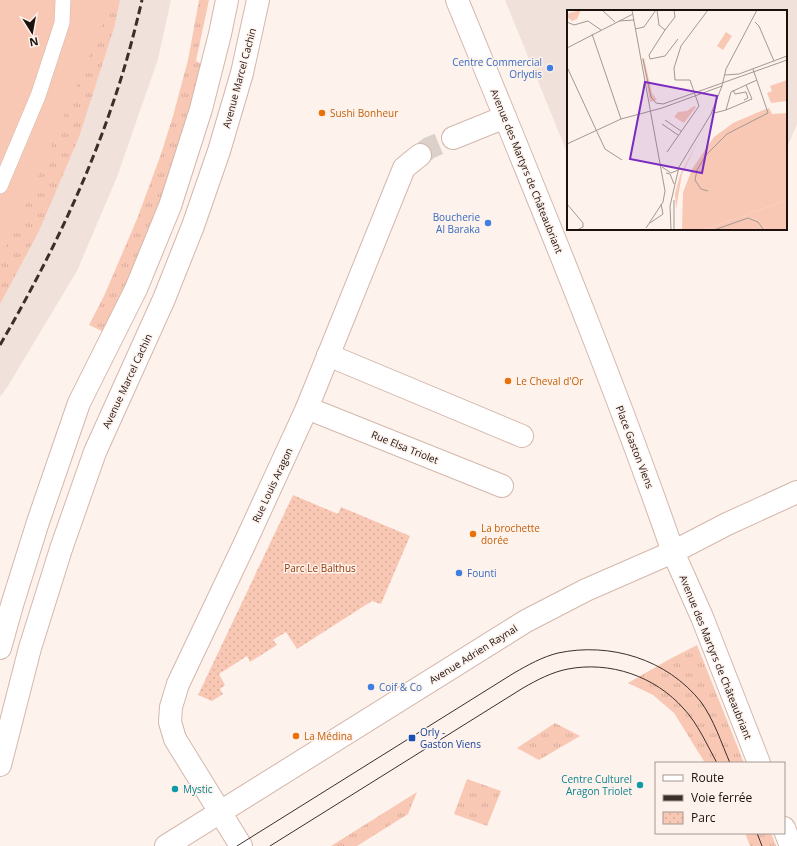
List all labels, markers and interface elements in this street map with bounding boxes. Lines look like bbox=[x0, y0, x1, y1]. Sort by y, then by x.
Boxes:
inset map bbox=[567, 10, 787, 230]
north arrow bbox=[12, 12, 52, 52]
street label: Avenue Marcel Cachin bbox=[219, 26, 259, 130]
text: N bbox=[28, 34, 40, 51]
place label: Centre Commercial Orlydis bbox=[452, 55, 542, 81]
marker: Centre Commercial Orlydis bbox=[545, 63, 555, 73]
street label: Avenue des Martyrs de Châteaubriant bbox=[487, 87, 567, 256]
place label: Sushi Bonheur bbox=[330, 106, 398, 120]
marker: Sushi Bonheur bbox=[317, 108, 327, 118]
place label: Boucherie Al Baraka bbox=[433, 210, 480, 236]
marker: Boucherie Al Baraka bbox=[483, 218, 493, 228]
street label: Avenue Marcel Cachin bbox=[99, 331, 155, 431]
place label: Le Cheval d'Or bbox=[516, 374, 583, 388]
marker: Le Cheval d'Or bbox=[503, 376, 513, 386]
street label: Place Gaston Viens bbox=[613, 403, 657, 491]
street label: Rue Elsa Triolet bbox=[369, 427, 441, 467]
street label: Rue Louis Aragon bbox=[248, 445, 296, 525]
place label: La brochette dorée bbox=[481, 521, 540, 547]
marker: La brochette dorée bbox=[468, 529, 478, 539]
park label: Parc Le Balthus bbox=[284, 561, 356, 575]
place label: Founti bbox=[467, 566, 497, 580]
marker: Founti bbox=[454, 568, 464, 578]
street label: Avenue des Martyrs de Châteaubriant bbox=[676, 573, 756, 742]
street label: Avenue Adrien Raynal bbox=[426, 621, 520, 687]
place label: Coif & Co bbox=[379, 680, 422, 694]
marker: Coif & Co bbox=[366, 682, 376, 692]
place label: Orly - Gaston Viens bbox=[420, 725, 481, 751]
place label: La Médina bbox=[304, 729, 352, 743]
marker: La Médina bbox=[291, 731, 301, 741]
marker: Orly - Gaston Viens bbox=[407, 733, 417, 743]
legend bbox=[655, 762, 785, 834]
text: Route bbox=[691, 769, 724, 786]
place label: Centre Culturel Aragon Triolet bbox=[561, 772, 632, 798]
marker: Centre Culturel Aragon Triolet bbox=[635, 780, 645, 790]
place label: Mystic bbox=[183, 782, 213, 796]
marker: Mystic bbox=[170, 784, 180, 794]
text: Voie ferrée bbox=[691, 789, 753, 806]
text: Parc bbox=[691, 809, 716, 826]

